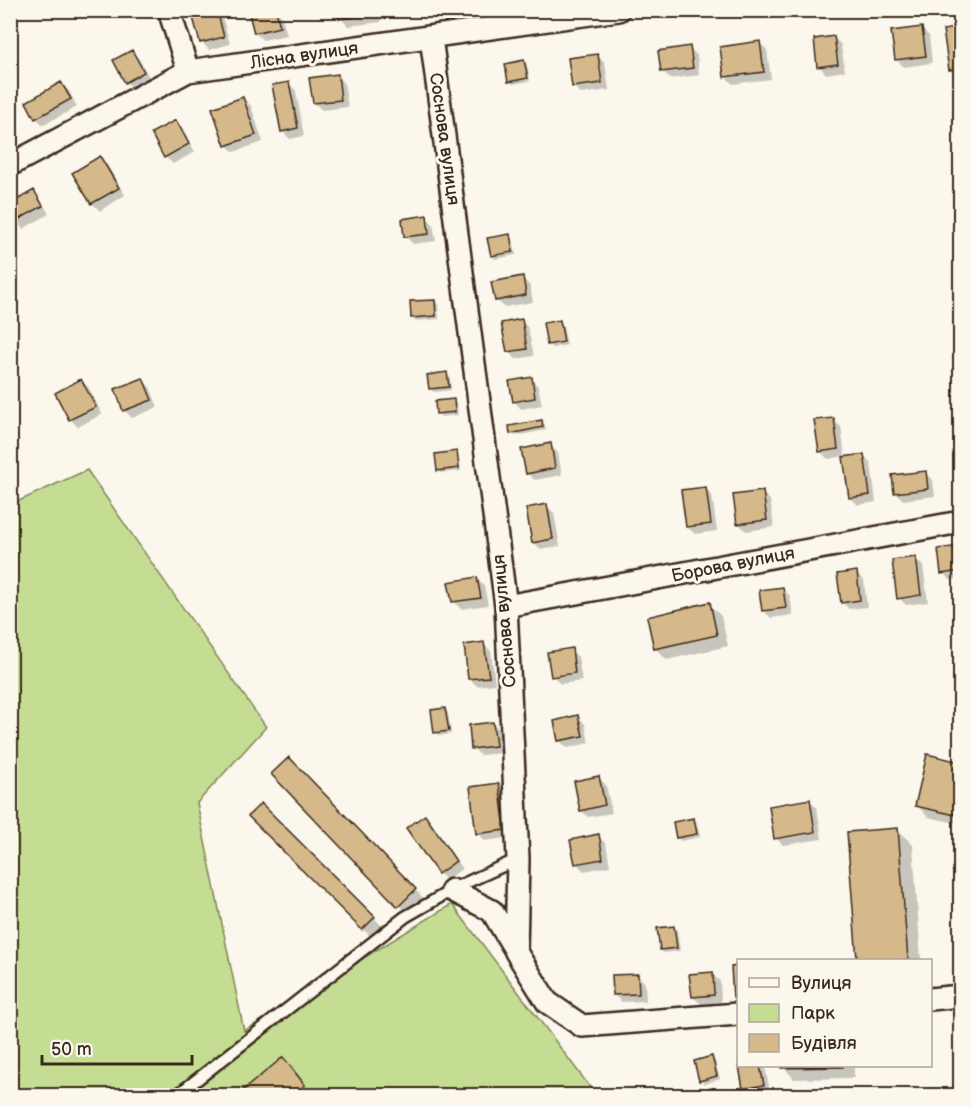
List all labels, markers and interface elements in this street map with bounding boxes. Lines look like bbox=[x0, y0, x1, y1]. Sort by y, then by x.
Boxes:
street label: Лісна вулиця bbox=[248, 38, 359, 74]
street label: Соснова вулиця bbox=[425, 72, 464, 207]
street label: Борова вулиця bbox=[670, 542, 796, 587]
street label: Соснова вулиця bbox=[488, 554, 521, 688]
legend bbox=[737, 959, 932, 1067]
text: Вулиця bbox=[791, 973, 852, 994]
text: Парк bbox=[791, 1003, 835, 1024]
scale bar bbox=[42, 1028, 192, 1066]
text: Будівля bbox=[791, 1033, 857, 1054]
text: 50 m bbox=[51, 1039, 92, 1060]

